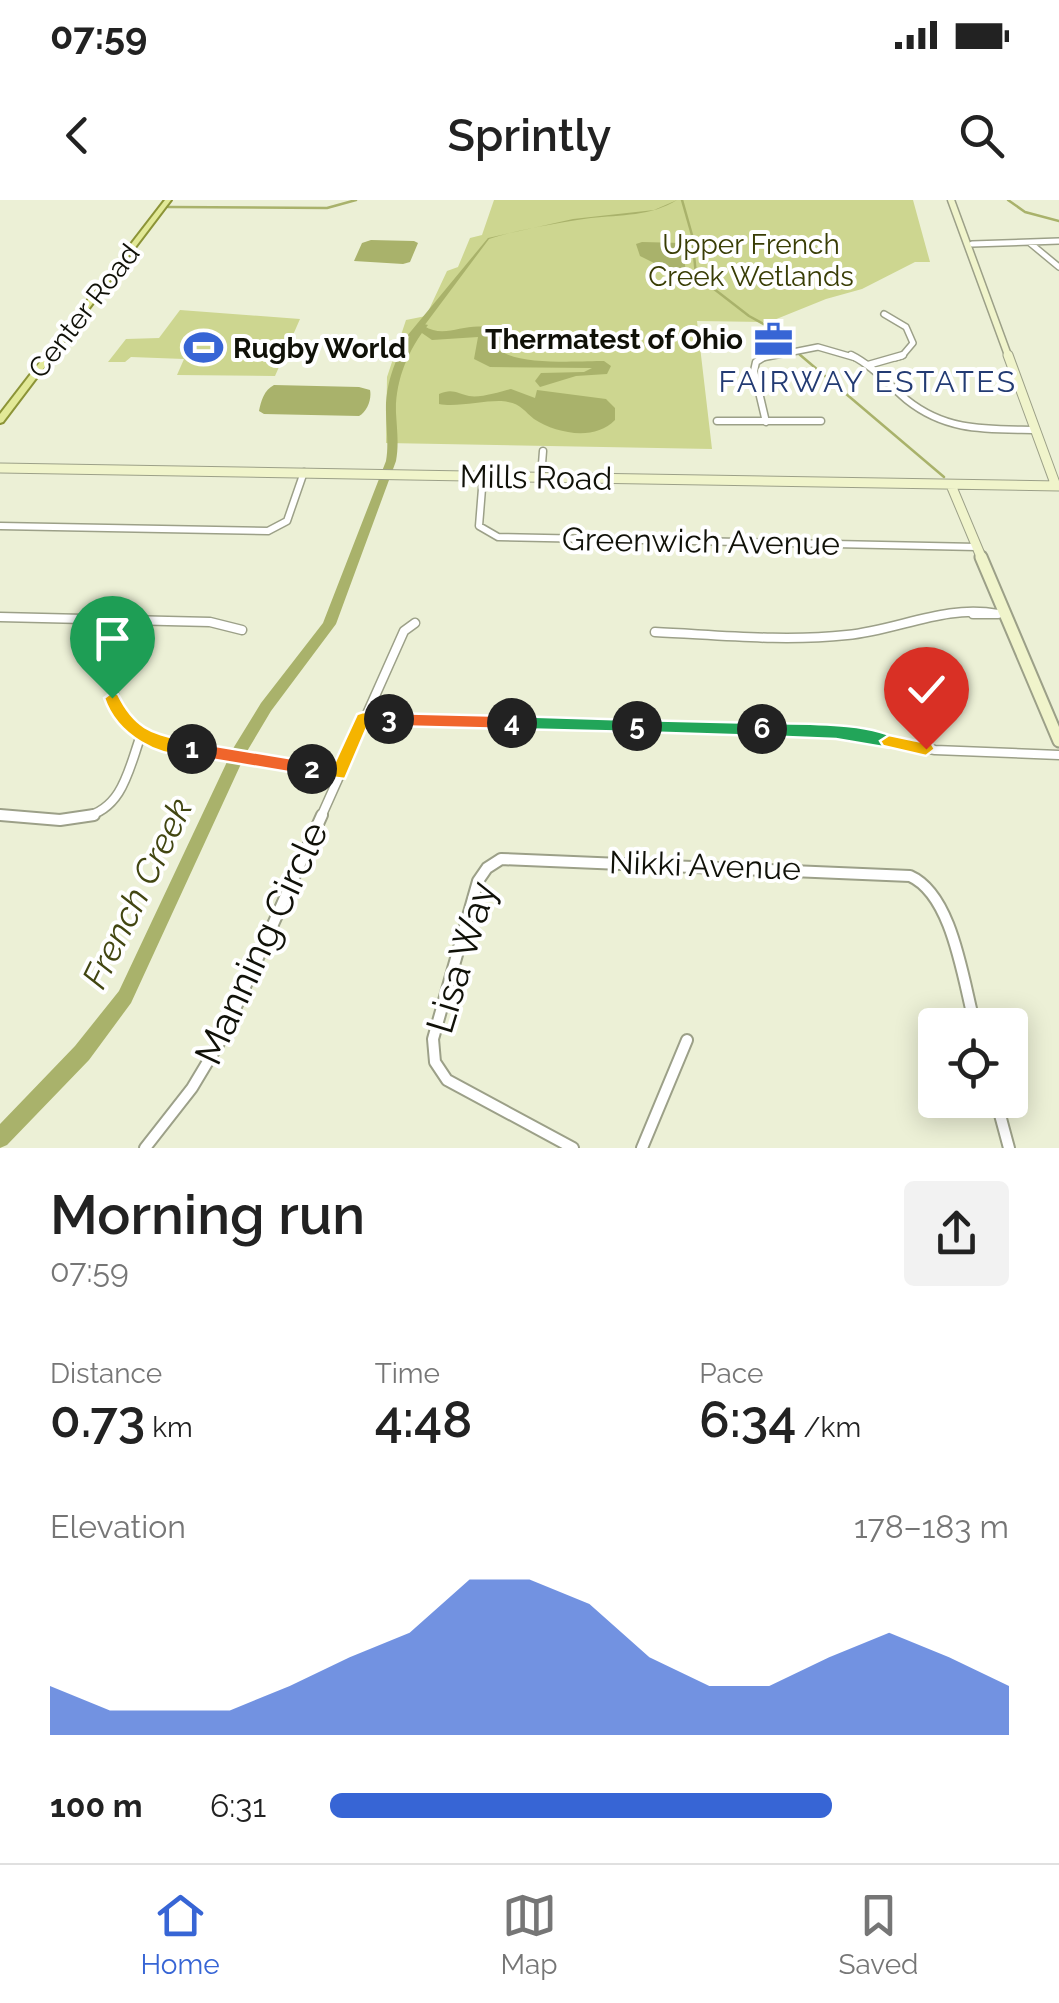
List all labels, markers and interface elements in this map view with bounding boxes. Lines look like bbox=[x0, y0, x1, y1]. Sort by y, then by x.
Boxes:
text: 07:59 bbox=[50, 13, 147, 58]
icon: back bbox=[50, 108, 105, 163]
icon: search bbox=[954, 108, 1009, 163]
text: Sprintly bbox=[448, 109, 611, 162]
park label: Upper French Creek Wetlands bbox=[648, 228, 854, 293]
street label: Center Road bbox=[21, 237, 147, 385]
office icon: Thermatest of Ohio bbox=[752, 318, 794, 360]
place label: Thermatest of Ohio bbox=[485, 323, 743, 356]
sports icon: Rugby World bbox=[182, 327, 224, 369]
place label: Rugby World bbox=[233, 332, 406, 365]
district label: FAIRWAY ESTATES bbox=[718, 364, 1018, 399]
street label: Mills Road bbox=[459, 457, 613, 497]
street label: Greenwich Avenue bbox=[562, 520, 840, 562]
pin bbox=[70, 596, 155, 699]
icon: arrive bbox=[85, 611, 140, 666]
pin bbox=[884, 647, 969, 750]
icon: check bbox=[899, 662, 954, 717]
pin: 3 bbox=[364, 694, 414, 744]
pin: 4 bbox=[487, 698, 537, 748]
pin: 5 bbox=[612, 701, 662, 751]
text: 3 bbox=[381, 702, 397, 735]
pin: 6 bbox=[737, 704, 787, 754]
text: 4 bbox=[504, 706, 520, 739]
text: 5 bbox=[629, 709, 645, 742]
text: 6 bbox=[754, 712, 771, 745]
pin: 1 bbox=[167, 724, 217, 774]
text: 1 bbox=[185, 732, 199, 765]
pin: 2 bbox=[287, 744, 337, 794]
text: 2 bbox=[304, 752, 320, 785]
water label: French Creek bbox=[73, 792, 201, 994]
street label: Manning Circle bbox=[185, 815, 337, 1071]
street label: Nikki Avenue bbox=[608, 843, 802, 887]
street label: Lisa Way bbox=[417, 876, 505, 1038]
map controls bbox=[918, 1008, 1028, 1118]
button: locate bbox=[918, 1008, 1028, 1118]
button: share bbox=[904, 1181, 1009, 1286]
text: Morning run bbox=[50, 1182, 365, 1247]
text: 07:59 bbox=[50, 1252, 129, 1289]
text: Distance bbox=[50, 1357, 162, 1390]
text: Time bbox=[375, 1357, 440, 1390]
text: Pace bbox=[699, 1357, 764, 1390]
text: 0.73 bbox=[50, 1390, 145, 1449]
text: 4:48 bbox=[375, 1390, 472, 1449]
text: 6:34 bbox=[699, 1390, 796, 1449]
text: km bbox=[145, 1411, 193, 1444]
text: /km bbox=[796, 1411, 861, 1444]
text: Elevation bbox=[50, 1508, 186, 1545]
text: 178–183 m bbox=[854, 1508, 1009, 1545]
text: 100 m bbox=[50, 1787, 143, 1824]
text: 6:31 bbox=[210, 1787, 266, 1824]
tab: Home bbox=[140, 1888, 220, 1981]
tab: Map bbox=[501, 1888, 558, 1981]
tab: Saved bbox=[838, 1888, 919, 1981]

